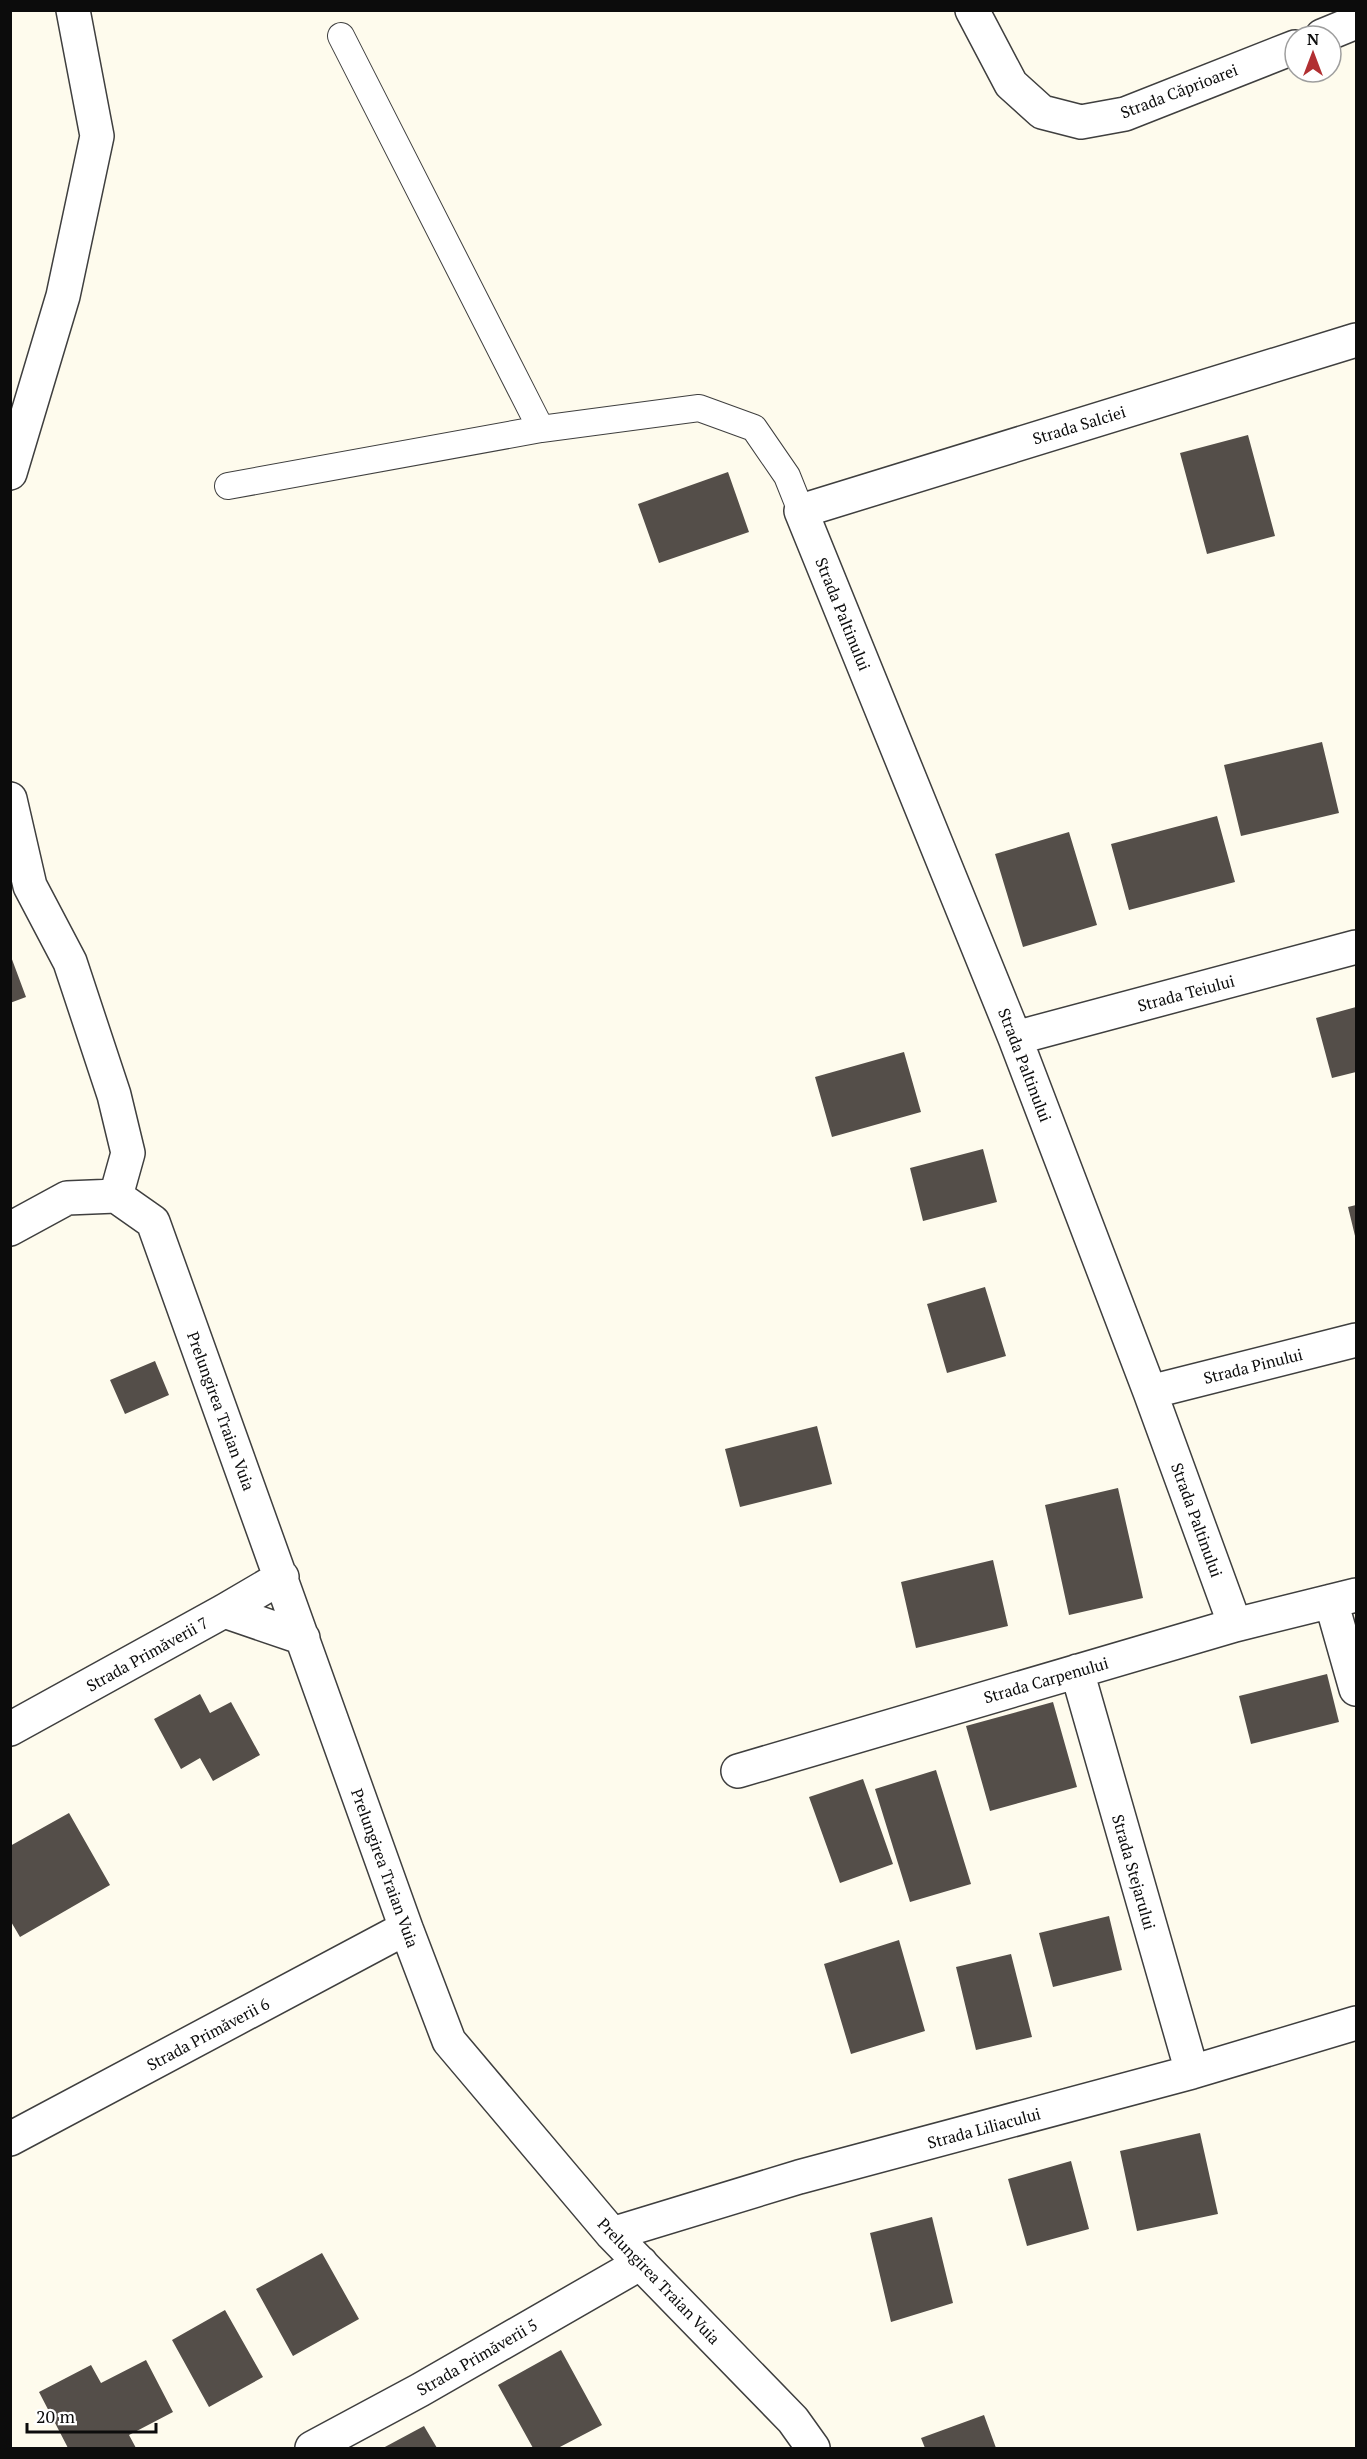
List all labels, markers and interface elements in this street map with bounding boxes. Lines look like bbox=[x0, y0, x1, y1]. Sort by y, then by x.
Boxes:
north arrow bbox=[1283, 24, 1343, 84]
text: N bbox=[1307, 28, 1319, 50]
street label: Strada Căprioarei bbox=[1117, 58, 1241, 123]
street label: Strada Salciei bbox=[1030, 400, 1128, 450]
street label: Strada Paltinului bbox=[810, 554, 876, 674]
street label: Strada Teiului bbox=[1135, 969, 1237, 1016]
street label: Strada Paltinului bbox=[993, 1005, 1057, 1125]
street label: Prelungirea Traian Vuia bbox=[182, 1328, 260, 1494]
street label: Strada Pinului bbox=[1201, 1343, 1305, 1389]
street label: Strada Paltinului bbox=[1166, 1460, 1228, 1580]
street label: Strada Primăverii 7 bbox=[82, 1611, 212, 1697]
street label: Strada Carpenului bbox=[981, 1652, 1111, 1708]
street label: Prelungirea Traian Vuia bbox=[346, 1785, 424, 1951]
street label: Strada Stejarului bbox=[1107, 1812, 1161, 1932]
street label: Strada Primăverii 6 bbox=[143, 1992, 274, 2076]
street label: Strada Liliacului bbox=[925, 2102, 1043, 2154]
street label: Prelungirea Traian Vuia bbox=[593, 2213, 725, 2349]
street label: Strada Primăverii 5 bbox=[413, 2313, 541, 2401]
scale bar bbox=[27, 2396, 156, 2434]
text: 20 m bbox=[36, 2404, 76, 2428]

